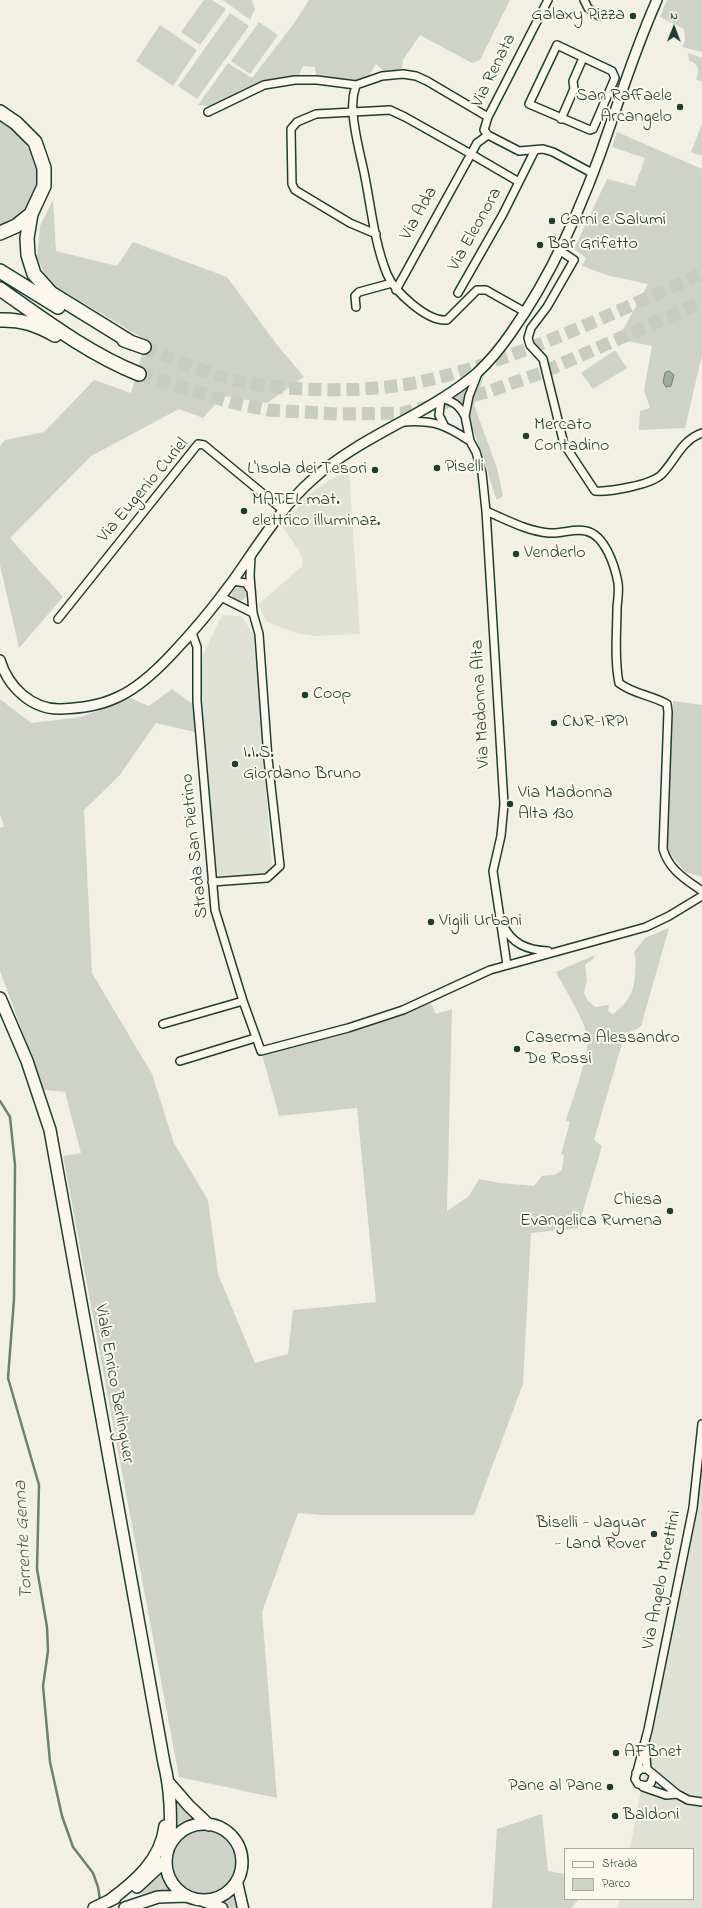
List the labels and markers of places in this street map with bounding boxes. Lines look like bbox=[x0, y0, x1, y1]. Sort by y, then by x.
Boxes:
place label: Galaxy Pizza bbox=[531, 5, 625, 27]
marker: Galaxy Pizza bbox=[628, 11, 638, 21]
place label: San Raffaele Arcangelo bbox=[576, 86, 672, 128]
marker: San Raffaele Arcangelo bbox=[675, 102, 685, 112]
place label: Carni e Salumi bbox=[560, 210, 666, 232]
marker: Carni e Salumi bbox=[547, 216, 557, 226]
place label: Bar Grifetto bbox=[548, 234, 638, 256]
marker: Bar Grifetto bbox=[535, 240, 545, 250]
place label: Mercato Contadino bbox=[534, 415, 609, 458]
marker: Mercato Contadino bbox=[521, 431, 531, 441]
place label: Piselli bbox=[445, 457, 484, 479]
place label: L'Isola dei Tesori bbox=[247, 459, 367, 481]
marker: Piselli bbox=[432, 463, 442, 473]
marker: L'Isola dei Tesori bbox=[370, 465, 380, 475]
place label: MATEL mat. elettrico illuminaz. bbox=[252, 490, 380, 532]
marker: MATEL mat. elettrico illuminaz. bbox=[239, 506, 249, 516]
place label: Venderlo bbox=[524, 543, 586, 565]
marker: Venderlo bbox=[511, 549, 521, 559]
place label: Coop bbox=[313, 684, 351, 706]
marker: Coop bbox=[300, 690, 310, 700]
place label: CNR-IRPI bbox=[562, 712, 628, 734]
marker: CNR-IRPI bbox=[549, 718, 559, 728]
place label: I.I.S. Giordano Bruno bbox=[243, 743, 361, 786]
marker: I.I.S. Giordano Bruno bbox=[230, 759, 240, 769]
place label: Via Madonna Alta 130 bbox=[518, 783, 612, 826]
marker: Via Madonna Alta 130 bbox=[505, 799, 515, 809]
place label: Vigili Urbani bbox=[439, 911, 522, 933]
marker: Vigili Urbani bbox=[426, 917, 436, 927]
place label: Caserma Alessandro De Rossi bbox=[525, 1028, 680, 1070]
marker: Caserma Alessandro De Rossi bbox=[512, 1044, 522, 1054]
place label: Chiesa Evangelica Rumena bbox=[520, 1190, 662, 1232]
marker: Chiesa Evangelica Rumena bbox=[665, 1206, 675, 1216]
place label: Biselli - Jaguar - Land Rover bbox=[536, 1513, 646, 1556]
marker: Biselli - Jaguar - Land Rover bbox=[649, 1529, 659, 1539]
place label: AFBnet bbox=[624, 1742, 682, 1764]
marker: AFBnet bbox=[611, 1748, 621, 1758]
place label: Pane al Pane bbox=[508, 1776, 602, 1798]
marker: Pane al Pane bbox=[605, 1782, 615, 1792]
place label: Baldoni bbox=[623, 1805, 679, 1827]
marker: Baldoni bbox=[610, 1811, 620, 1821]

